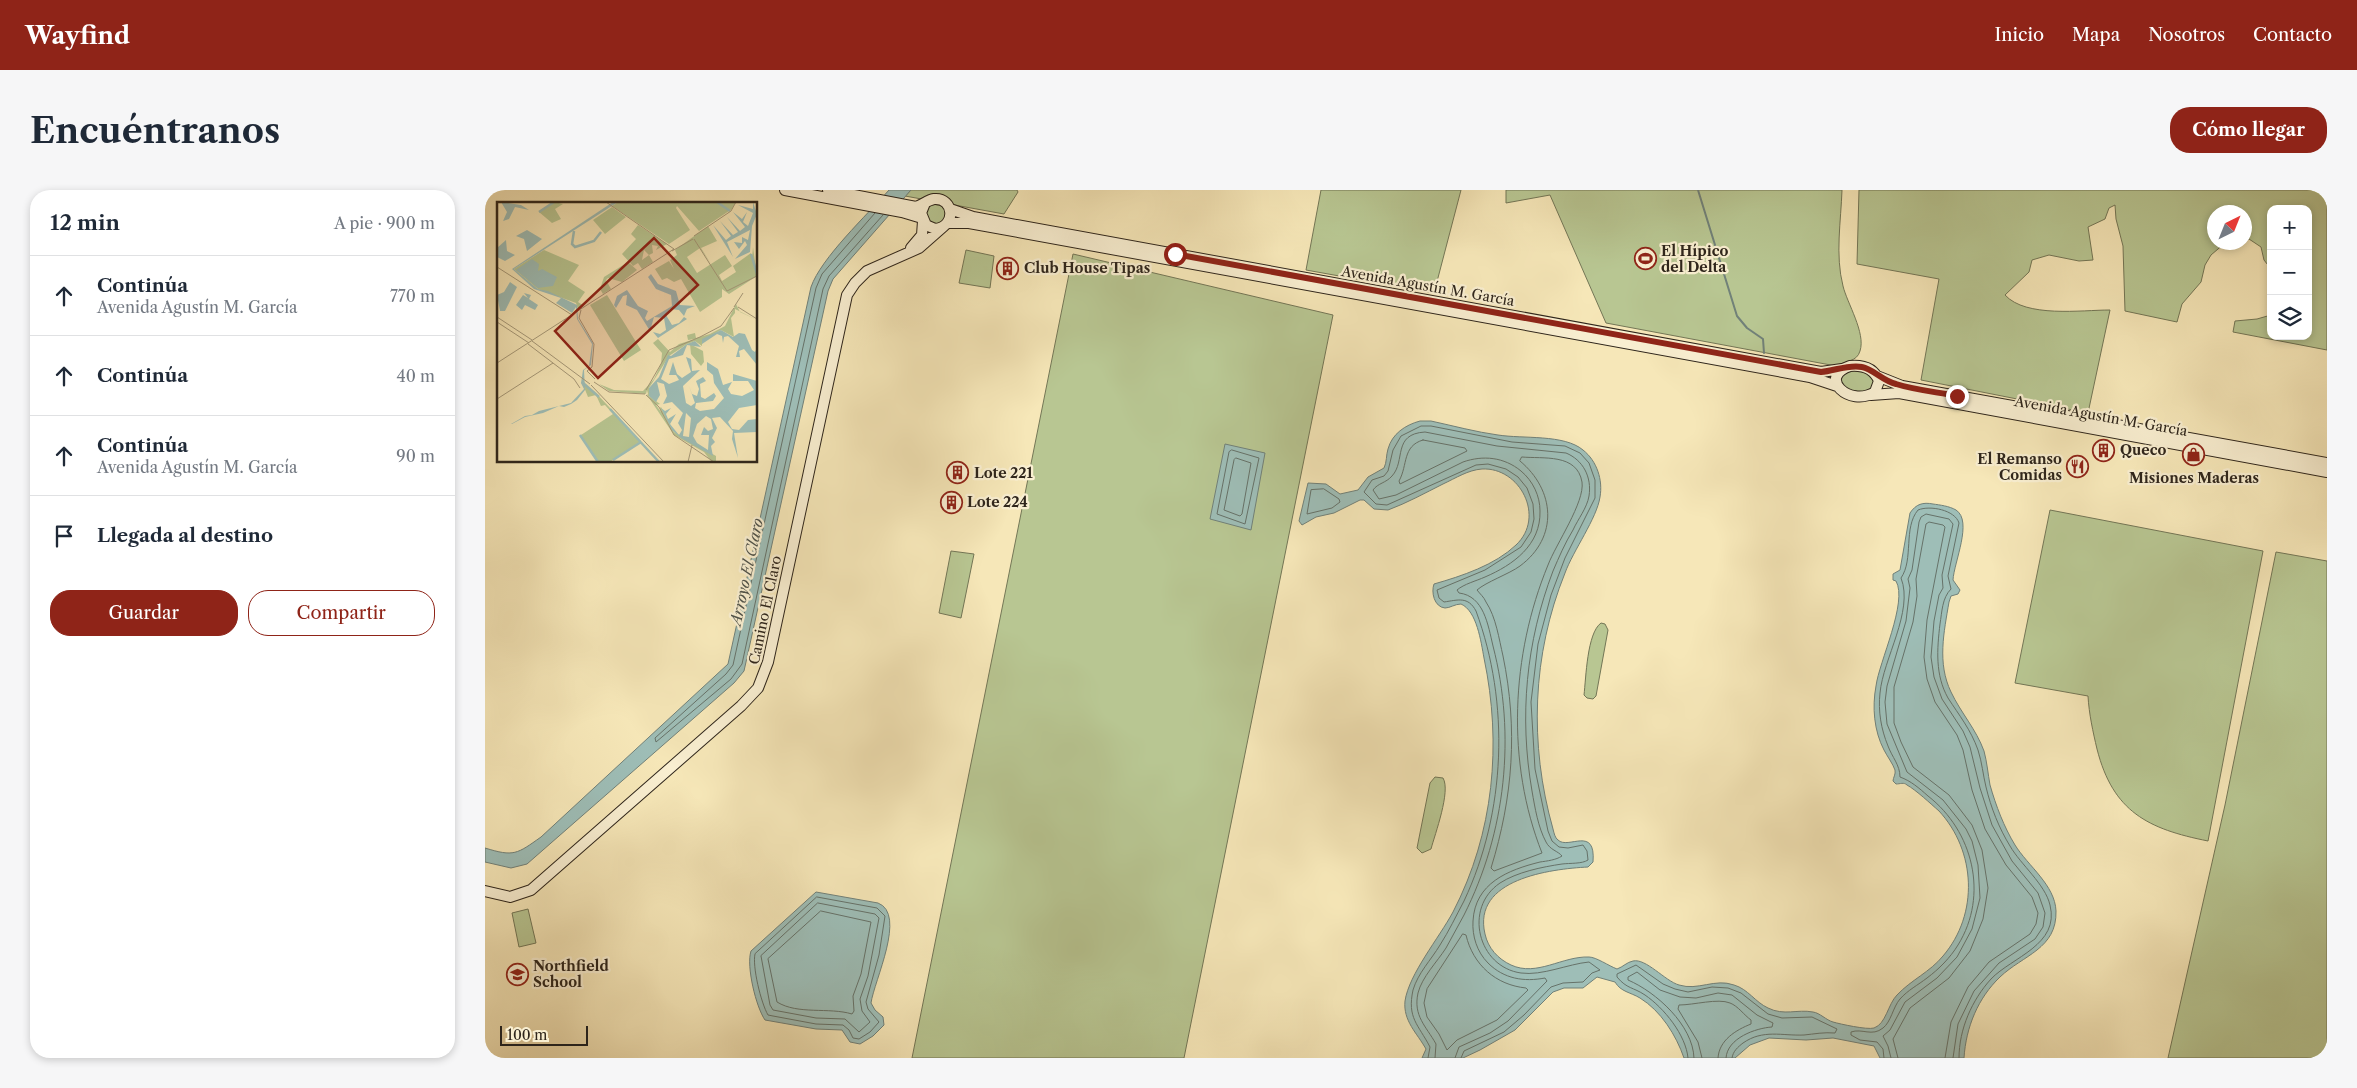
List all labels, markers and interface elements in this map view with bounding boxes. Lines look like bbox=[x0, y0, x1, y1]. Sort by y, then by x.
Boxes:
text: Wayfind bbox=[25, 21, 130, 50]
text: Inicio bbox=[1995, 24, 2044, 46]
text: Mapa bbox=[2072, 24, 2120, 46]
text: Nosotros bbox=[2148, 24, 2225, 46]
text: Contacto bbox=[2253, 24, 2332, 46]
button: Cómo llegar bbox=[2170, 107, 2327, 153]
text: Encuéntranos bbox=[30, 109, 280, 152]
inset map bbox=[497, 202, 757, 462]
north arrow bbox=[2207, 205, 2252, 250]
map controls bbox=[2267, 205, 2312, 340]
button: + bbox=[2267, 205, 2312, 250]
text: 12 min bbox=[50, 210, 120, 235]
text: A pie · 900 m bbox=[334, 213, 435, 233]
place label: El Hípico del Delta bbox=[1661, 242, 1728, 276]
route start bbox=[1164, 243, 1187, 266]
sports icon: El Hípico del Delta bbox=[1633, 247, 1657, 271]
button: − bbox=[2267, 250, 2312, 295]
building icon: Club House Tipas bbox=[996, 256, 1020, 280]
place label: Club House Tipas bbox=[1024, 259, 1150, 277]
street label: Avenida Agustín M. García bbox=[1339, 262, 1517, 310]
text: Continúa bbox=[97, 274, 188, 297]
icon: ahead bbox=[50, 282, 78, 310]
text: 770 m bbox=[390, 286, 435, 306]
button: layers bbox=[2267, 295, 2312, 340]
text: Avenida Agustín M. García bbox=[97, 297, 297, 317]
icon: ahead bbox=[50, 362, 78, 390]
text: Continúa bbox=[97, 364, 188, 387]
text: 40 m bbox=[396, 366, 435, 386]
route end bbox=[1946, 385, 1969, 408]
street label: Avenida Agustín M. García bbox=[2012, 392, 2190, 440]
text: Continúa bbox=[97, 434, 188, 457]
building icon: Queco bbox=[2092, 438, 2116, 462]
place label: Queco bbox=[2120, 441, 2166, 459]
icon: ahead bbox=[50, 442, 78, 470]
shop icon: Misiones Maderas bbox=[2182, 443, 2206, 467]
text: 90 m bbox=[396, 446, 435, 466]
place label: El Remanso Comidas bbox=[1977, 450, 2062, 484]
restaurant icon: El Remanso Comidas bbox=[2066, 455, 2090, 479]
text: Avenida Agustín M. García bbox=[97, 457, 297, 477]
building icon: Lote 221 bbox=[946, 461, 970, 485]
place label: Lote 221 bbox=[974, 464, 1034, 482]
place label: Misiones Maderas bbox=[2129, 469, 2259, 487]
building icon: Lote 224 bbox=[939, 490, 963, 514]
place label: Lote 224 bbox=[967, 493, 1028, 511]
water label: Arroyo El Claro bbox=[725, 516, 767, 629]
icon: arrive bbox=[50, 522, 78, 550]
text: Llegada al destino bbox=[97, 524, 273, 547]
street label: Camino El Claro bbox=[745, 554, 785, 666]
button: Guardar bbox=[50, 590, 238, 636]
button: Compartir bbox=[248, 590, 435, 636]
place label: Northfield School bbox=[533, 957, 609, 991]
school or university icon: Northfield School bbox=[505, 962, 529, 986]
scale bar bbox=[500, 1023, 587, 1046]
text: 100 m bbox=[507, 1026, 547, 1044]

